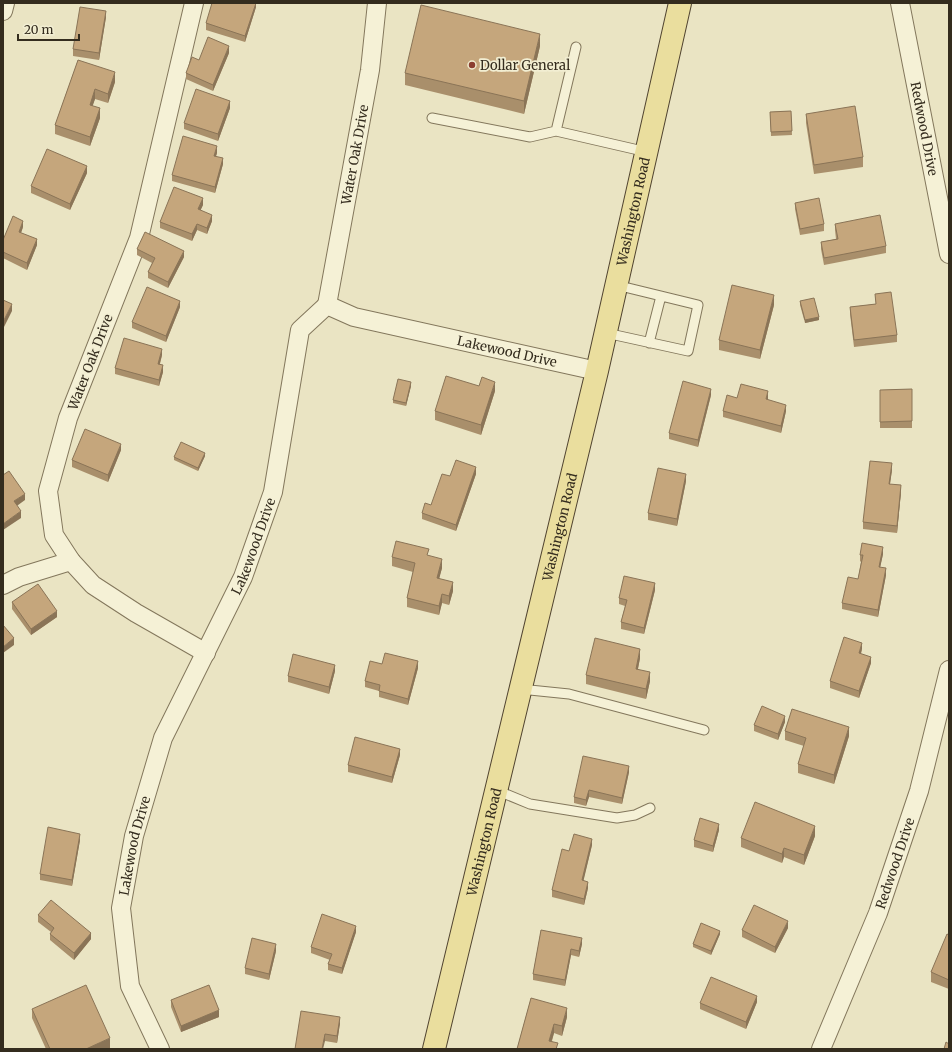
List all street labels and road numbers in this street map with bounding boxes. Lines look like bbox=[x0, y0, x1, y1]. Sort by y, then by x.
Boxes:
street label: Redwood Drive bbox=[907, 80, 942, 177]
street label: Water Oak Drive bbox=[337, 103, 373, 207]
street label: Washington Road bbox=[613, 155, 654, 268]
street label: Water Oak Drive bbox=[64, 312, 117, 413]
street label: Lakewood Drive bbox=[455, 332, 559, 371]
street label: Washington Road bbox=[539, 471, 581, 584]
street label: Lakewood Drive bbox=[228, 495, 279, 597]
street label: Washington Road bbox=[463, 786, 506, 899]
street label: Lakewood Drive bbox=[115, 794, 154, 897]
street label: Redwood Drive bbox=[872, 815, 919, 911]

